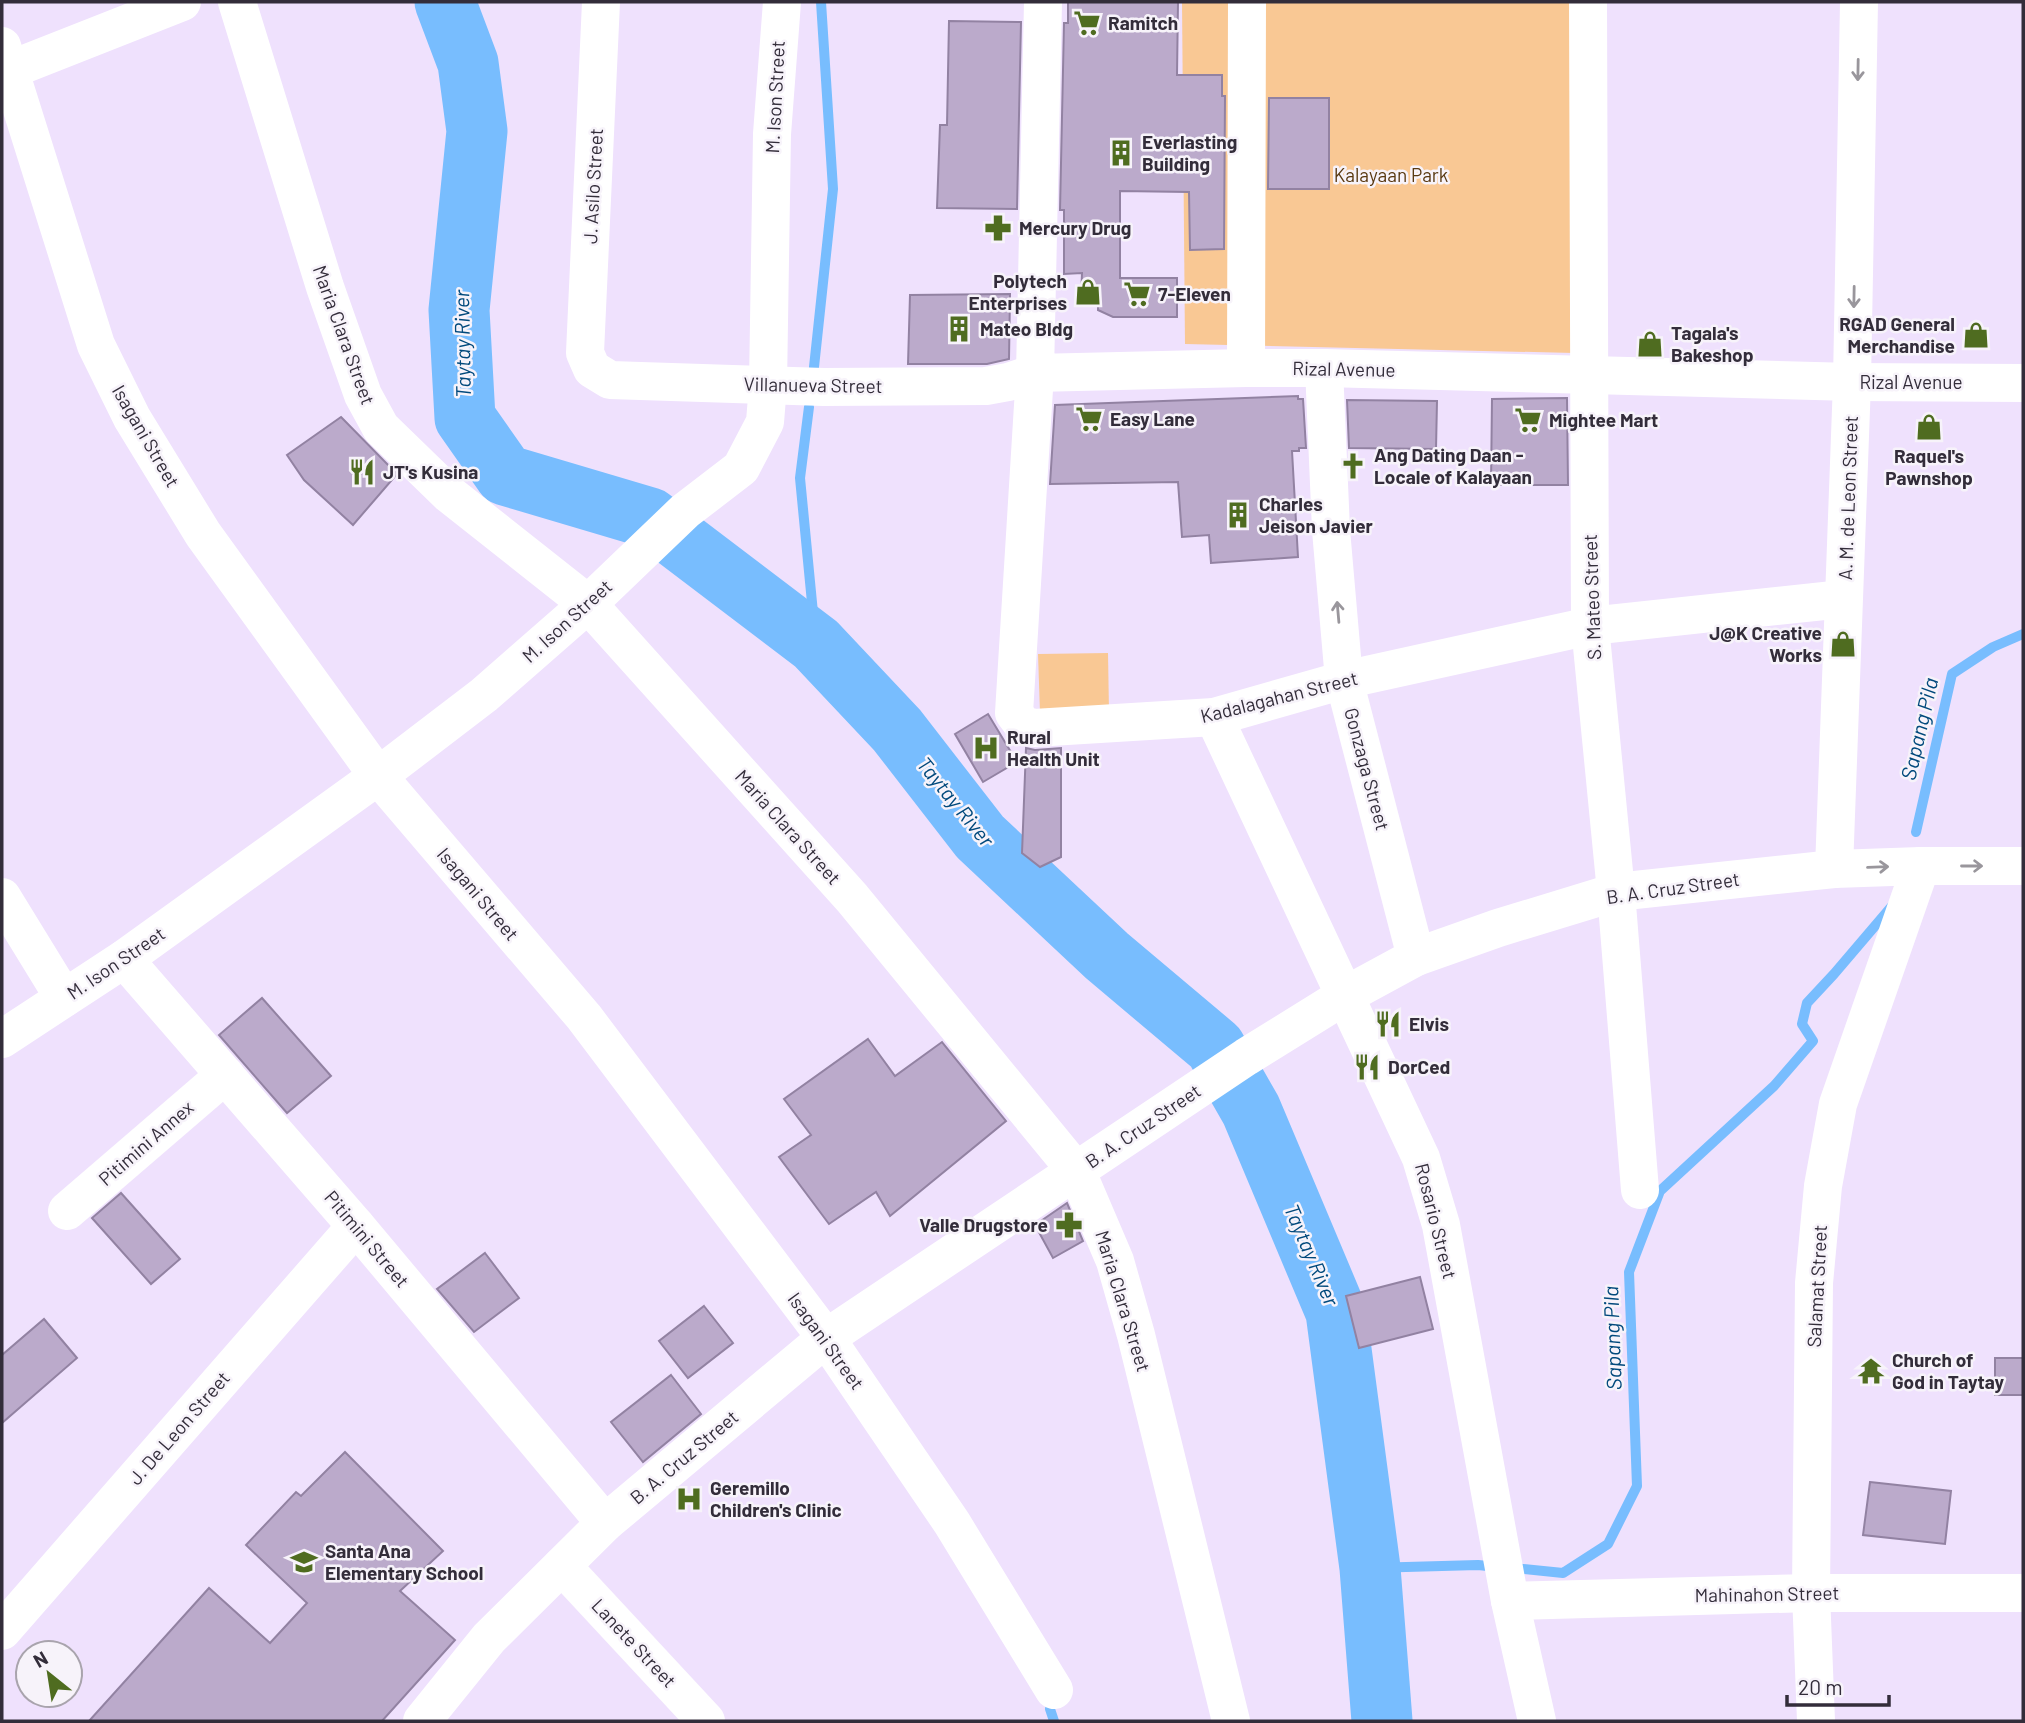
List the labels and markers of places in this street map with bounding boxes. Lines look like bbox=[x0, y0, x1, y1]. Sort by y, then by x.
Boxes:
supermarket icon: Ramitch bbox=[1072, 8, 1102, 38]
place label: Ramitch bbox=[1108, 11, 1178, 34]
place label: Everlasting Building bbox=[1142, 130, 1237, 175]
building icon: Everlasting Building bbox=[1106, 138, 1136, 168]
pharmacy icon: Mercury Drug bbox=[983, 213, 1013, 243]
place label: Mercury Drug bbox=[1019, 216, 1131, 239]
place label: Polytech Enterprises bbox=[969, 269, 1067, 314]
shop icon: Polytech Enterprises bbox=[1073, 277, 1103, 307]
supermarket icon: 7-Eleven bbox=[1122, 279, 1152, 309]
place label: 7-Eleven bbox=[1158, 282, 1231, 305]
place label: RGAD General Merchandise bbox=[1839, 312, 1955, 357]
building icon: Mateo Bldg bbox=[944, 314, 974, 344]
place label: Mateo Bldg bbox=[980, 317, 1073, 340]
shop icon: RGAD General Merchandise bbox=[1961, 320, 1991, 350]
place label: Tagala's Bakeshop bbox=[1671, 321, 1754, 366]
shop icon: Tagala's Bakeshop bbox=[1635, 329, 1665, 359]
supermarket icon: Easy Lane bbox=[1074, 404, 1104, 434]
supermarket icon: Mightee Mart bbox=[1513, 405, 1543, 435]
place label: Easy Lane bbox=[1110, 407, 1195, 430]
place label: Mightee Mart bbox=[1549, 408, 1658, 431]
shop icon: Raquel's Pawnshop bbox=[1914, 412, 1944, 442]
place label: Ang Dating Daan - Locale of Kalayaan bbox=[1374, 443, 1532, 488]
place label: Raquel's Pawnshop bbox=[1885, 444, 1973, 489]
church icon: Ang Dating Daan - Locale of Kalayaan bbox=[1338, 451, 1368, 481]
restaurant icon: JT's Kusina bbox=[347, 457, 377, 487]
place label: JT's Kusina bbox=[383, 460, 478, 483]
place label: Charles Jeison Javier bbox=[1259, 492, 1374, 537]
building icon: Charles Jeison Javier bbox=[1223, 500, 1253, 530]
place label: J@K Creative Works bbox=[1709, 621, 1822, 666]
shop icon: J@K Creative Works bbox=[1828, 629, 1858, 659]
place label: Rural Health Unit bbox=[1007, 725, 1100, 770]
hospital icon: Rural Health Unit bbox=[971, 733, 1001, 763]
restaurant icon: Elvis bbox=[1373, 1009, 1403, 1039]
place label: Elvis bbox=[1409, 1012, 1449, 1035]
restaurant icon: DorCed bbox=[1352, 1052, 1382, 1082]
place label: DorCed bbox=[1388, 1055, 1450, 1078]
pharmacy icon: Valle Drugstore bbox=[1054, 1210, 1084, 1240]
place label: Valle Drugstore bbox=[919, 1213, 1048, 1236]
place label: Church of God in Taytay bbox=[1892, 1348, 2005, 1393]
temple icon: Church of God in Taytay bbox=[1856, 1356, 1886, 1386]
place label: Geremillo Children's Clinic bbox=[710, 1476, 842, 1521]
hospital icon: Geremillo Children's Clinic bbox=[674, 1484, 704, 1514]
place label: Santa Ana Elementary School bbox=[325, 1539, 483, 1584]
school or university icon: Santa Ana Elementary School bbox=[289, 1547, 319, 1577]

